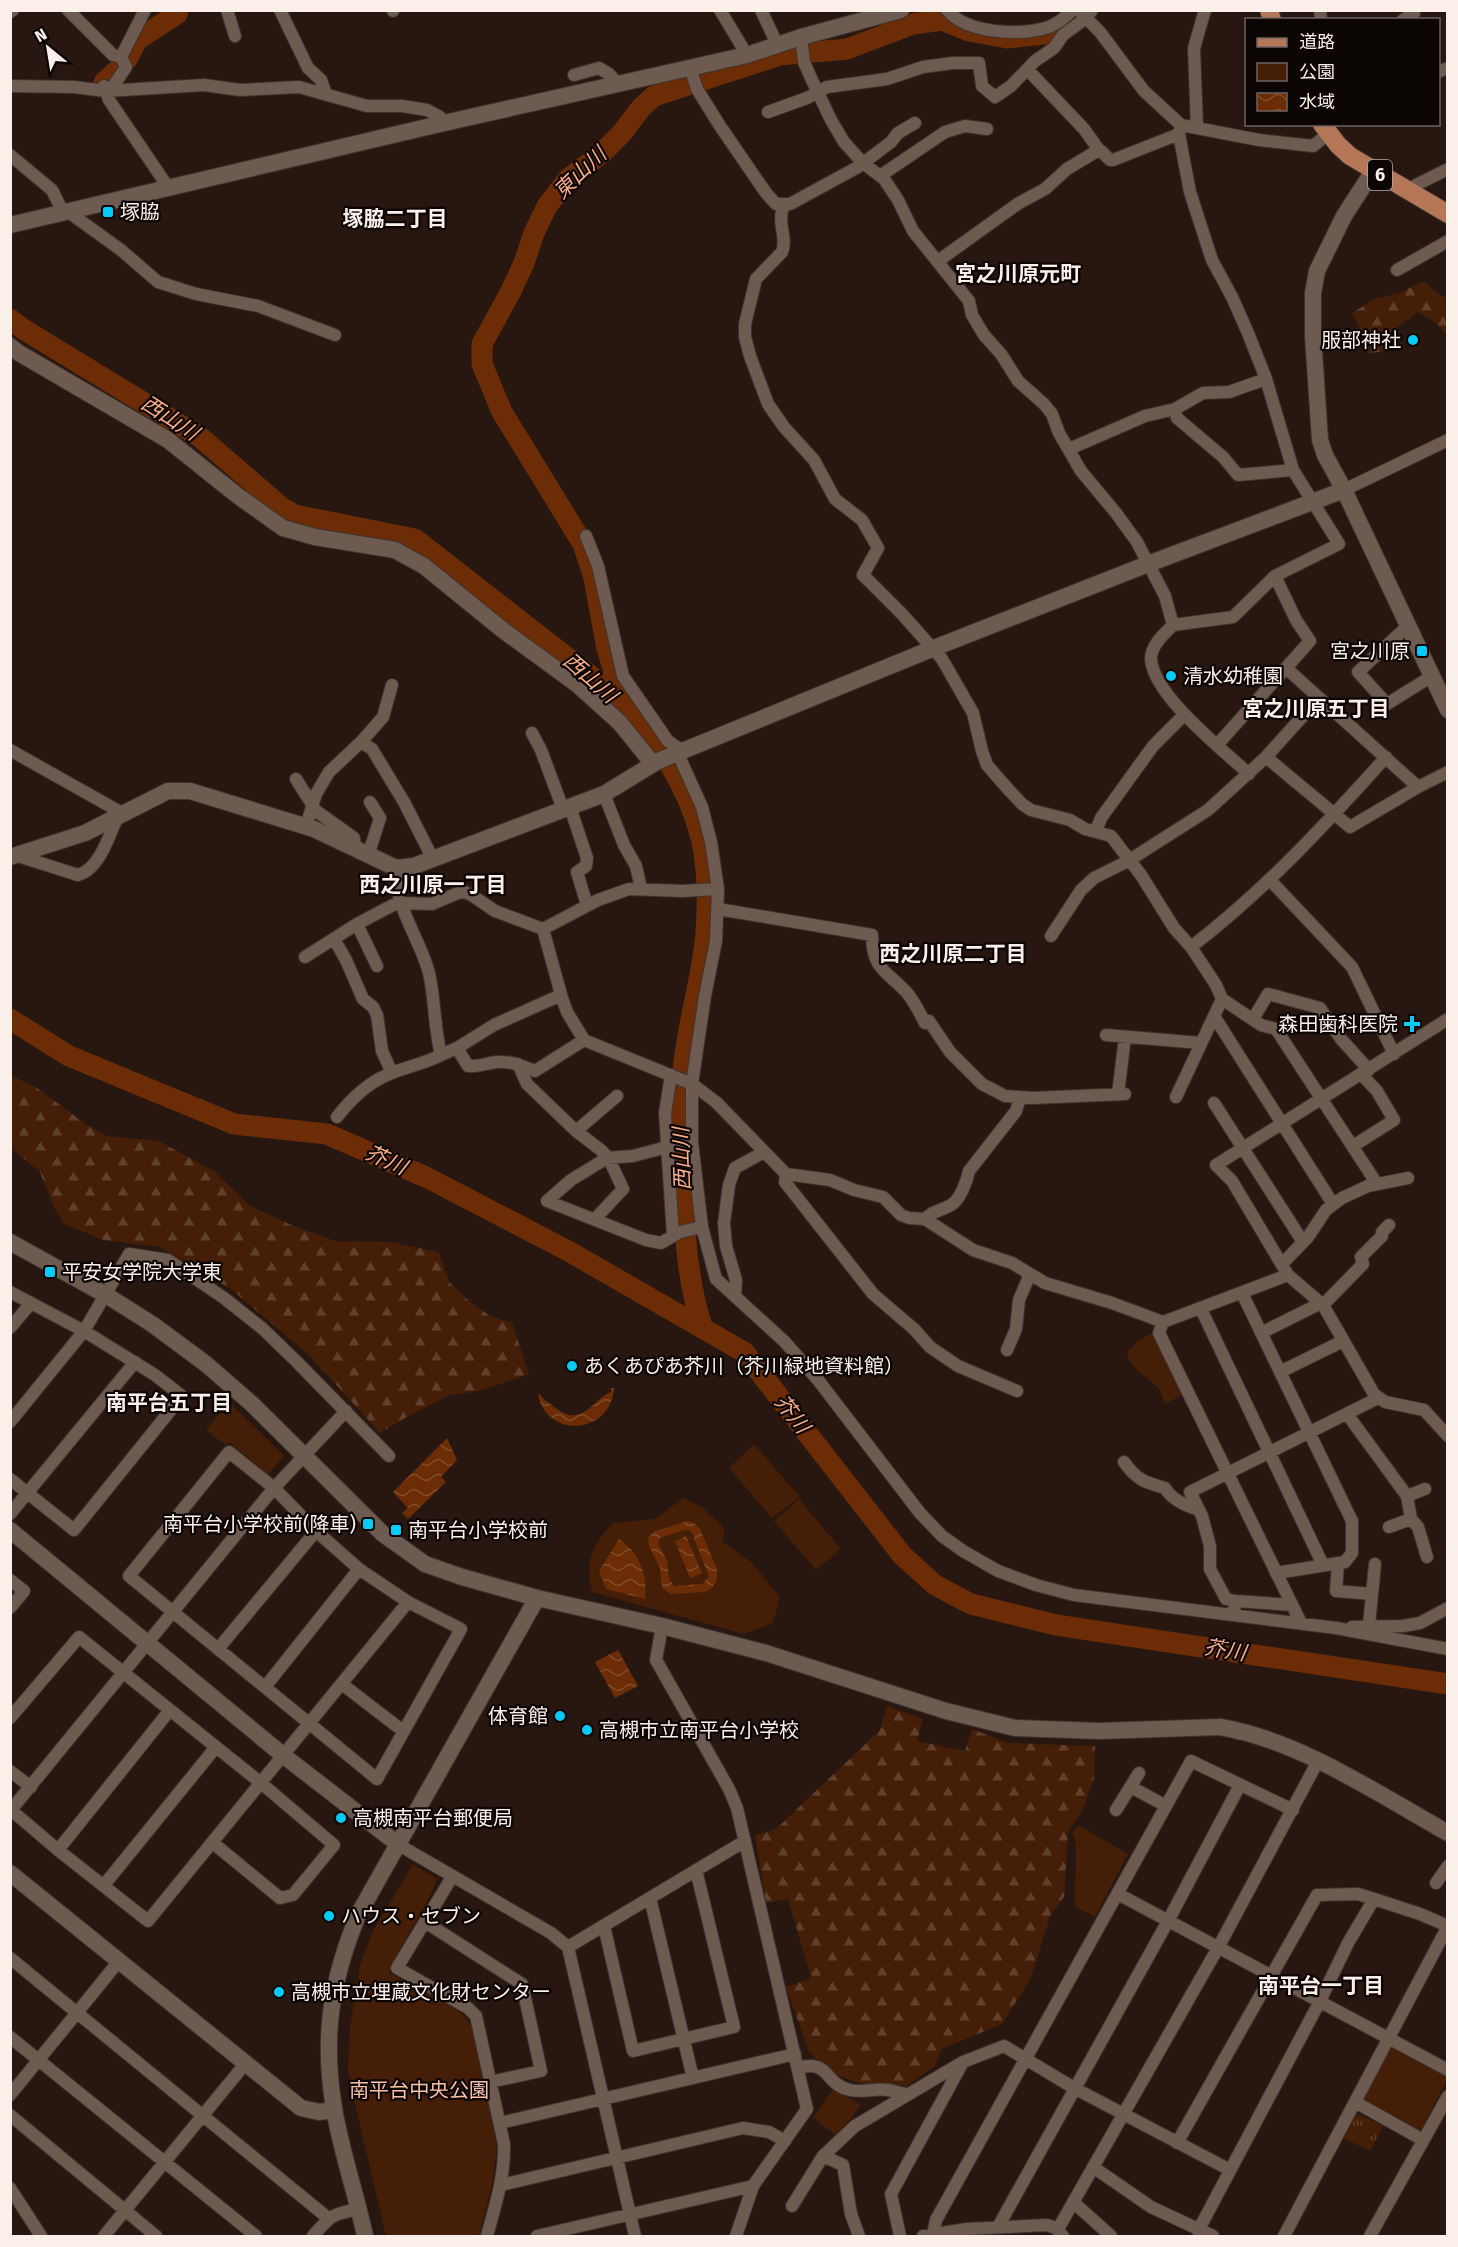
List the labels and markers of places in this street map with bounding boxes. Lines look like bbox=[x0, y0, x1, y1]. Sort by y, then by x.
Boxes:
place label: 塚脇 bbox=[120, 200, 160, 224]
marker: 塚脇 bbox=[101, 205, 115, 219]
place label: 服部神社 bbox=[1321, 328, 1401, 352]
marker: 服部神社 bbox=[1406, 333, 1420, 347]
place label: 宮之川原 bbox=[1330, 639, 1410, 663]
marker: 宮之川原 bbox=[1415, 644, 1429, 658]
place label: 清水幼稚園 bbox=[1183, 664, 1283, 688]
marker: 清水幼稚園 bbox=[1164, 669, 1178, 683]
place label: 森田歯科医院 bbox=[1278, 1012, 1398, 1036]
marker: 森田歯科医院 bbox=[1403, 1015, 1421, 1033]
place label: 平安女学院大学東 bbox=[62, 1260, 222, 1284]
marker: 平安女学院大学東 bbox=[43, 1265, 57, 1279]
place label: あくあぴあ芥川（芥川緑地資料館） bbox=[584, 1354, 904, 1378]
marker: あくあぴあ芥川（芥川緑地資料館） bbox=[565, 1359, 579, 1373]
place label: 南平台小学校前(降車) bbox=[163, 1512, 356, 1536]
marker: 南平台小学校前(降車) bbox=[361, 1517, 375, 1531]
place label: 南平台小学校前 bbox=[408, 1518, 548, 1542]
marker: 南平台小学校前 bbox=[389, 1523, 403, 1537]
place label: 体育館 bbox=[488, 1704, 548, 1728]
marker: 体育館 bbox=[553, 1709, 567, 1723]
place label: 高槻市立南平台小学校 bbox=[599, 1718, 799, 1742]
marker: 高槻市立南平台小学校 bbox=[580, 1723, 594, 1737]
place label: 高槻南平台郵便局 bbox=[353, 1806, 513, 1830]
marker: 高槻南平台郵便局 bbox=[334, 1811, 348, 1825]
place label: ハウス・セブン bbox=[341, 1904, 481, 1928]
marker: ハウス・セブン bbox=[322, 1909, 336, 1923]
place label: 高槻市立埋蔵文化財センター bbox=[291, 1980, 551, 2004]
marker: 高槻市立埋蔵文化財センター bbox=[272, 1985, 286, 1999]

